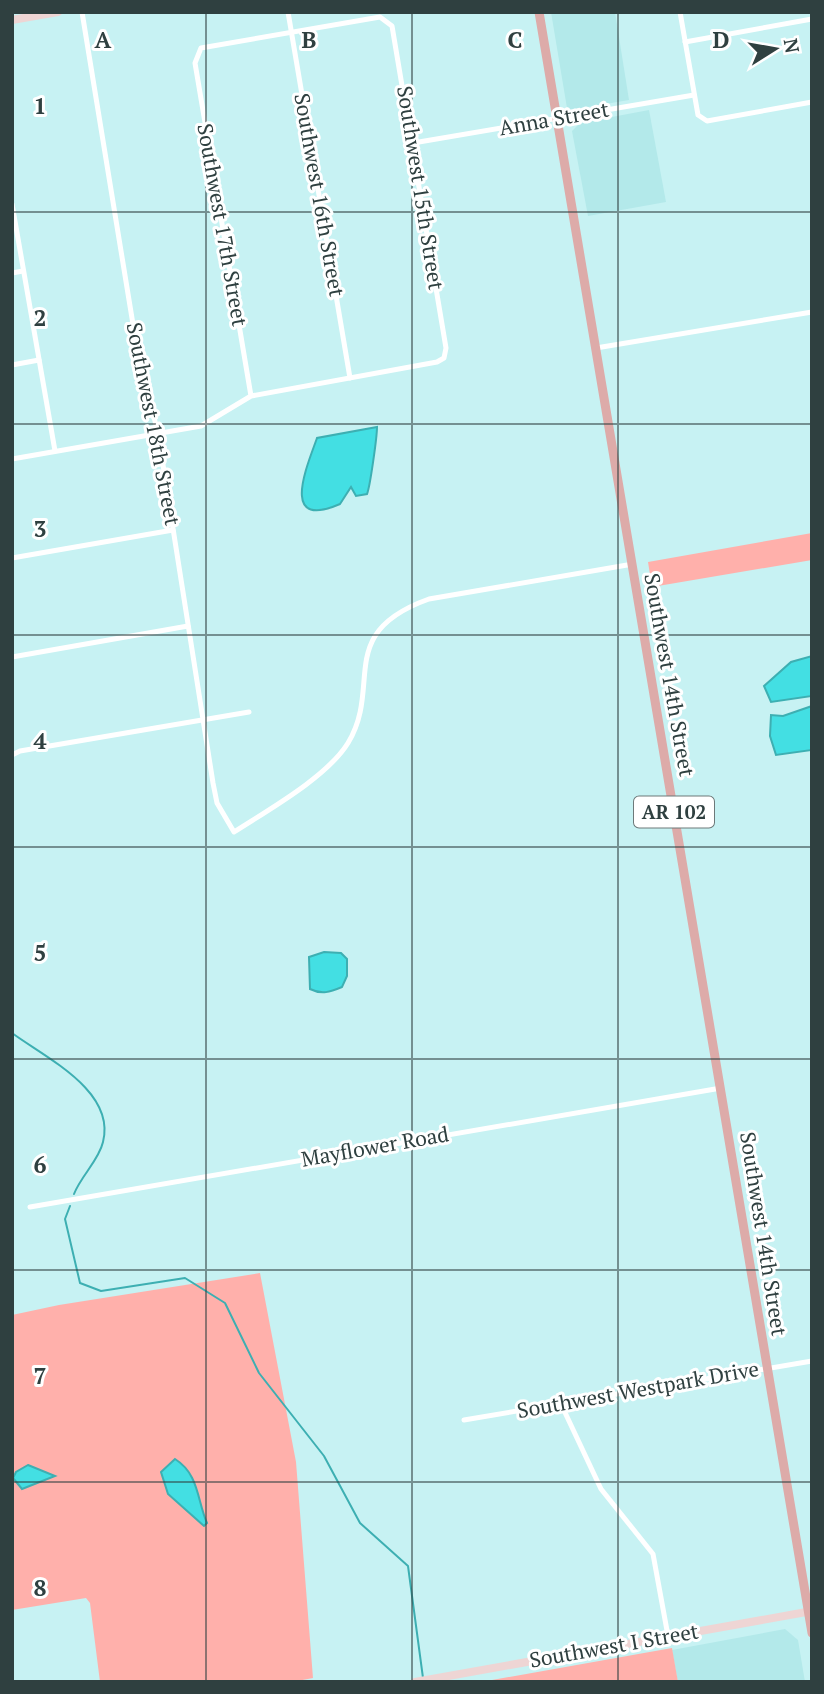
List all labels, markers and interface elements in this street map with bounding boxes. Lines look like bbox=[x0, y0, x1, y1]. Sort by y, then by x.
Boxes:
north arrow bbox=[740, 14, 810, 84]
text: A bbox=[95, 24, 112, 55]
text: B bbox=[302, 24, 317, 55]
text: C bbox=[508, 24, 523, 55]
text: D bbox=[713, 24, 730, 55]
text: N bbox=[779, 36, 806, 56]
street label: Southwest 15th Street bbox=[391, 84, 451, 292]
text: 1 bbox=[34, 90, 47, 121]
street label: Southwest 16th Street bbox=[288, 91, 352, 299]
street label: Anna Street bbox=[497, 95, 611, 141]
street label: Southwest 17th Street bbox=[191, 121, 255, 329]
text: 2 bbox=[34, 302, 47, 333]
street label: Southwest 18th Street bbox=[121, 320, 187, 528]
text: 3 bbox=[34, 513, 47, 544]
street label: Southwest 14th Street bbox=[638, 571, 702, 779]
text: 4 bbox=[34, 725, 47, 756]
road number: AR 102 bbox=[634, 796, 714, 828]
text: 5 bbox=[34, 937, 47, 968]
street label: Mayflower Road bbox=[299, 1119, 451, 1173]
street label: Southwest 14th Street bbox=[734, 1130, 794, 1338]
text: 6 bbox=[34, 1149, 47, 1180]
street label: Southwest Westpark Drive bbox=[515, 1354, 761, 1424]
text: 7 bbox=[34, 1360, 47, 1391]
text: 8 bbox=[34, 1572, 47, 1603]
street label: Southwest I Street bbox=[527, 1616, 701, 1674]

